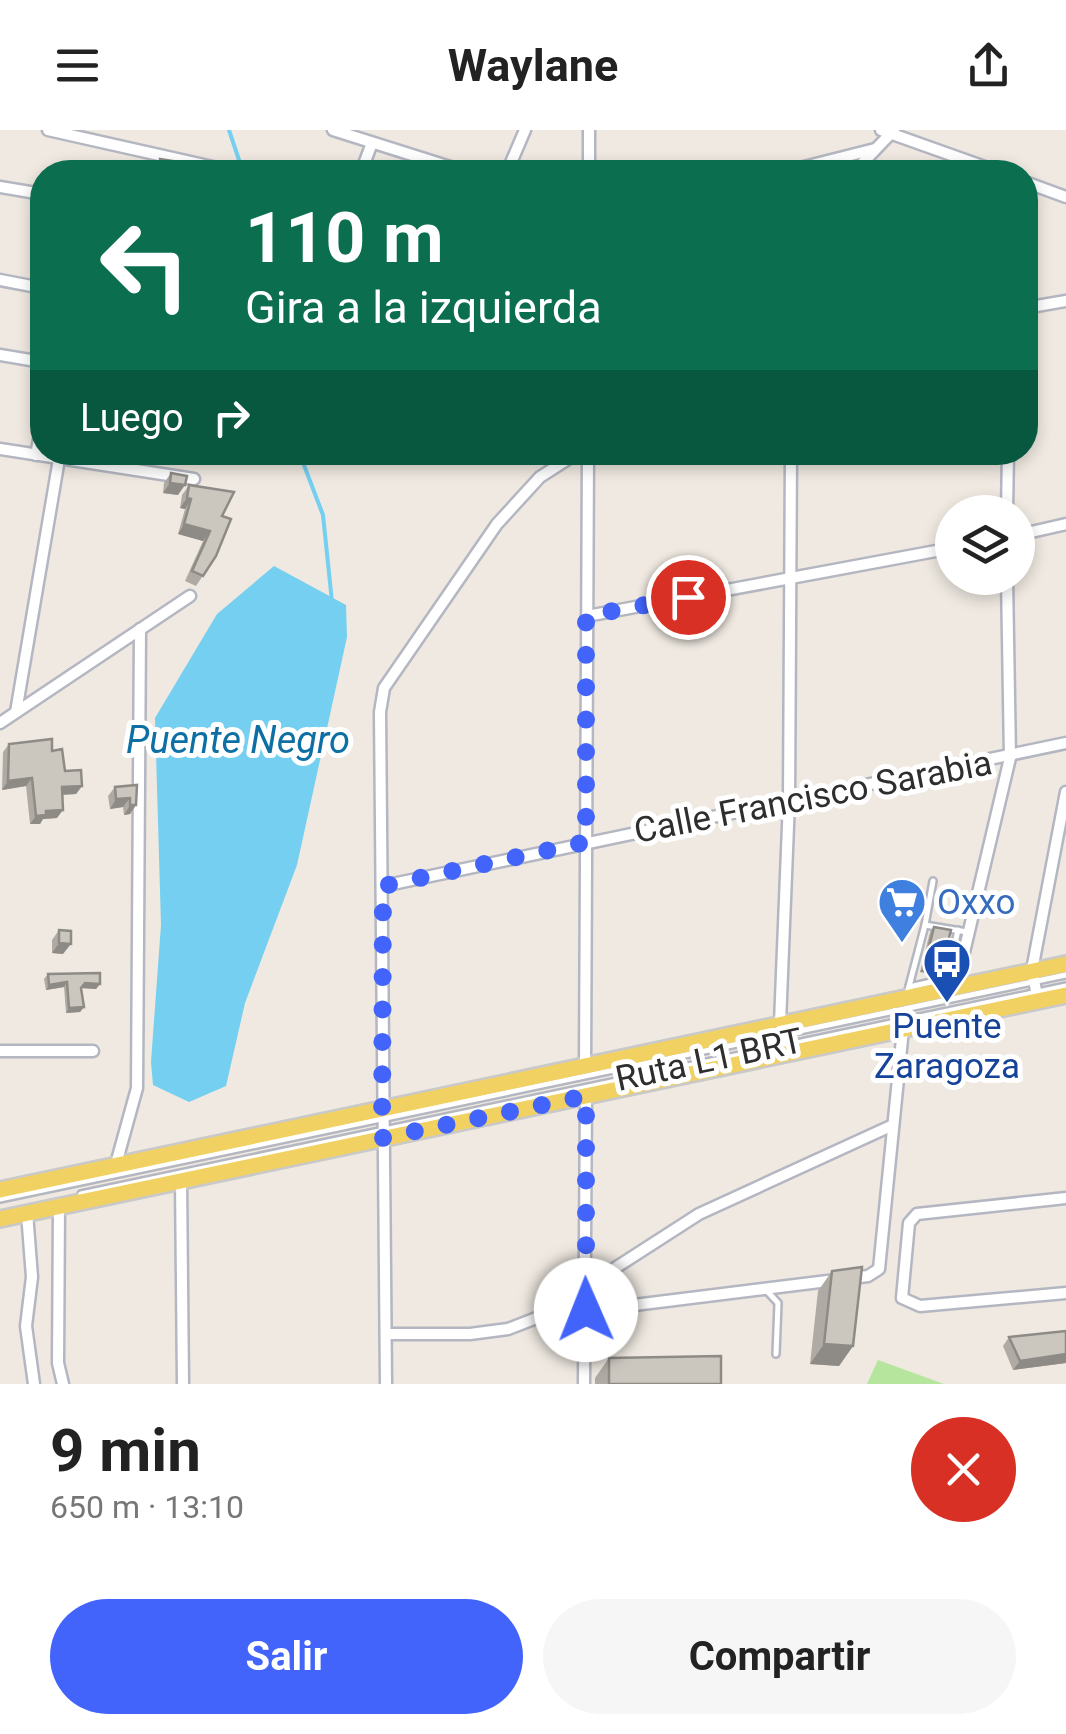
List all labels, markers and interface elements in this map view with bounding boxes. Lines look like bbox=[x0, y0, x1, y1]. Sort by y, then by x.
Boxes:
icon: menu bbox=[50, 38, 105, 93]
icon: share bbox=[961, 38, 1016, 93]
text: Waylane bbox=[448, 39, 618, 92]
text: 110 m bbox=[245, 197, 444, 279]
icon: left bbox=[80, 200, 210, 330]
text: Gira a la izquierda bbox=[245, 281, 602, 334]
icon: right bbox=[204, 390, 259, 445]
text: Luego bbox=[80, 396, 184, 440]
map controls bbox=[935, 495, 1035, 595]
button: layers bbox=[935, 495, 1035, 595]
pin bbox=[646, 555, 731, 640]
icon: arrive bbox=[661, 570, 716, 625]
water label: Puente Negro bbox=[126, 718, 350, 762]
street label: Calle Francisco Sarabia bbox=[631, 742, 995, 852]
supermarket icon: Oxxo bbox=[876, 876, 928, 944]
place label: Oxxo bbox=[937, 882, 1015, 923]
bus stop icon: Puente Zaragoza bbox=[921, 936, 973, 1004]
place label: Puente Zaragoza bbox=[874, 1006, 1020, 1087]
street label: Ruta L1 BRT bbox=[612, 1020, 806, 1100]
position arrow bbox=[534, 1258, 638, 1362]
text: 9 min bbox=[50, 1415, 201, 1486]
button: close bbox=[911, 1417, 1016, 1522]
text: 650 m · 13:10 bbox=[50, 1488, 244, 1526]
button: Salir bbox=[50, 1599, 523, 1714]
button: Compartir bbox=[543, 1599, 1016, 1714]

